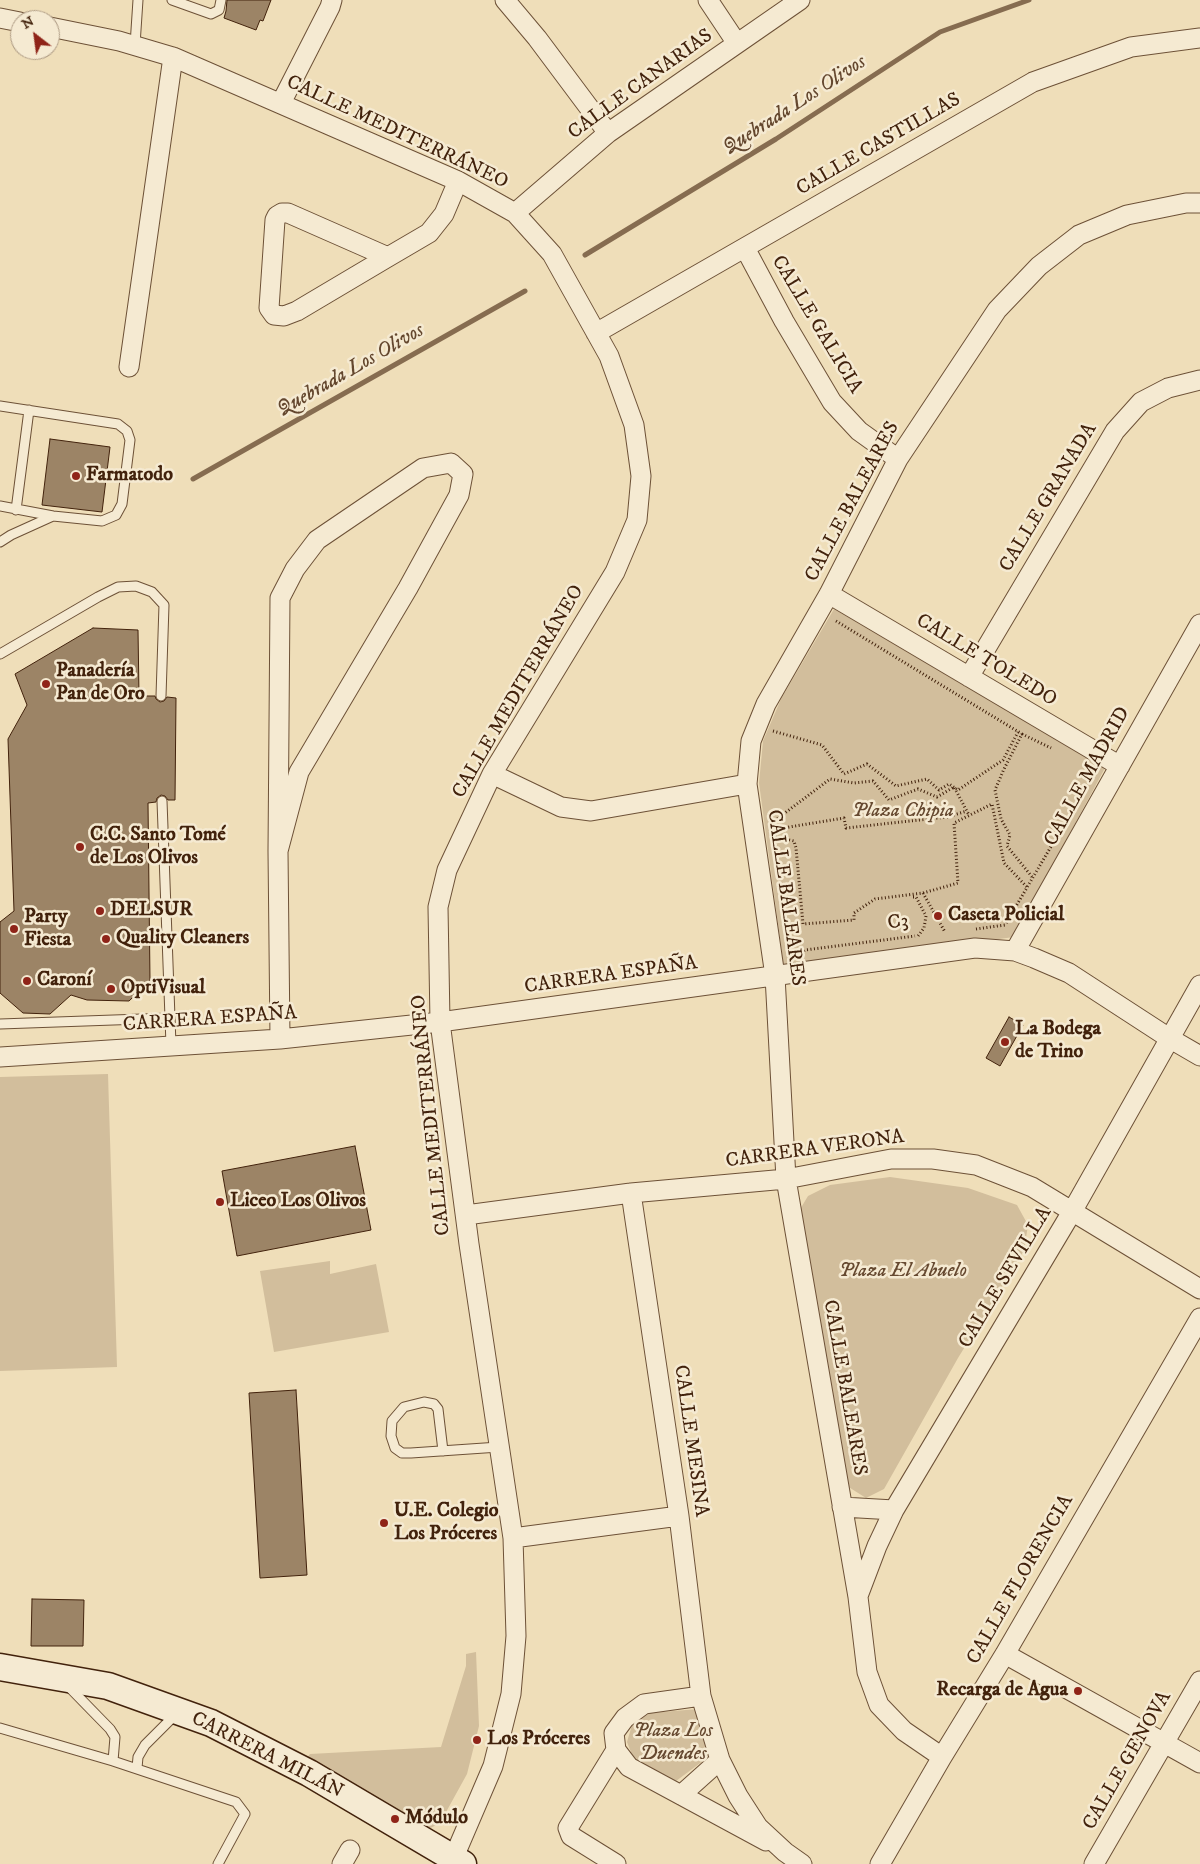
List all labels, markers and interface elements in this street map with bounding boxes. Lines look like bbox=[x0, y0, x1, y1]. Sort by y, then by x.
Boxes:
north arrow bbox=[10, 10, 60, 60]
text: N bbox=[19, 12, 37, 34]
street label: CALLE CANARIAS bbox=[564, 25, 718, 145]
water label: Quebrada Los Olivos bbox=[719, 50, 871, 162]
street label: CALLE MEDITERRÁNEO bbox=[282, 71, 512, 195]
street label: CALLE CASTILLAS bbox=[793, 88, 965, 202]
street label: CALLE GALICIA bbox=[765, 252, 867, 398]
water label: Quebrada Los Olivos bbox=[273, 319, 429, 423]
street label: CALLE BALEARES bbox=[801, 418, 905, 586]
street label: CALLE GRANADA bbox=[995, 419, 1103, 577]
place label: Farmatodo bbox=[86, 464, 173, 488]
marker: Farmatodo bbox=[70, 470, 82, 482]
street label: CALLE MEDITERRÁNEO bbox=[448, 581, 590, 803]
street label: CALLE TOLEDO bbox=[911, 609, 1061, 713]
place label: Panadería Pan de Oro bbox=[56, 660, 145, 707]
marker: Panadería Pan de Oro bbox=[40, 678, 52, 690]
street label: CALLE MADRID bbox=[1040, 703, 1136, 851]
park label: Plaza Chipia bbox=[852, 800, 954, 824]
street label: CALLE BALEARES bbox=[761, 808, 809, 988]
place label: C.C. Santo Tomé de Los Olivos bbox=[90, 824, 226, 871]
marker: C.C. Santo Tomé de Los Olivos bbox=[74, 841, 86, 853]
place label: DELSUR bbox=[110, 899, 192, 923]
place label: Caseta Policial bbox=[948, 904, 1064, 928]
marker: DELSUR bbox=[94, 905, 106, 917]
place label: Party Fiesta bbox=[24, 906, 71, 953]
street label: C3 bbox=[886, 910, 910, 936]
marker: Caseta Policial bbox=[932, 910, 944, 922]
marker: Party Fiesta bbox=[8, 923, 20, 935]
place label: Quality Cleaners bbox=[116, 927, 249, 951]
marker: Quality Cleaners bbox=[100, 933, 112, 945]
street label: CARRERA ESPAÑA bbox=[523, 952, 699, 1000]
place label: Caroní bbox=[37, 969, 92, 993]
marker: Caroní bbox=[21, 975, 33, 987]
place label: OptiVisual bbox=[121, 977, 205, 1001]
marker: OptiVisual bbox=[105, 983, 117, 995]
street label: CALLE MEDITERRÁNEO bbox=[407, 993, 457, 1237]
street label: CARRERA ESPAÑA bbox=[122, 1002, 298, 1038]
place label: La Bodega de Trino bbox=[1015, 1018, 1101, 1065]
marker: La Bodega de Trino bbox=[999, 1036, 1011, 1048]
street label: CARRERA VERONA bbox=[724, 1126, 906, 1174]
place label: Liceo Los Olivos bbox=[230, 1190, 366, 1214]
marker: Liceo Los Olivos bbox=[214, 1196, 226, 1208]
street label: CALLE SEVILLA bbox=[954, 1203, 1058, 1353]
park label: Plaza El Abuelo bbox=[839, 1260, 967, 1284]
street label: CALLE BALEARES bbox=[817, 1298, 871, 1478]
street label: CALLE MESINA bbox=[667, 1363, 713, 1519]
street label: CALLE FLORENCIA bbox=[963, 1491, 1079, 1669]
place label: U.E. Colegio Los Próceres bbox=[394, 1500, 499, 1547]
marker: U.E. Colegio Los Próceres bbox=[378, 1517, 390, 1529]
place label: Recarga de Agua bbox=[936, 1679, 1068, 1703]
marker: Recarga de Agua bbox=[1072, 1685, 1084, 1697]
street label: CALLE GENOVA bbox=[1079, 1687, 1177, 1835]
street label: CARRERA MILÁN bbox=[187, 1707, 347, 1805]
park label: Plaza Los Duendes bbox=[633, 1720, 713, 1767]
place label: Los Próceres bbox=[487, 1728, 590, 1752]
marker: Los Próceres bbox=[471, 1734, 483, 1746]
place label: Módulo bbox=[405, 1807, 468, 1831]
marker: Módulo bbox=[389, 1813, 401, 1825]

